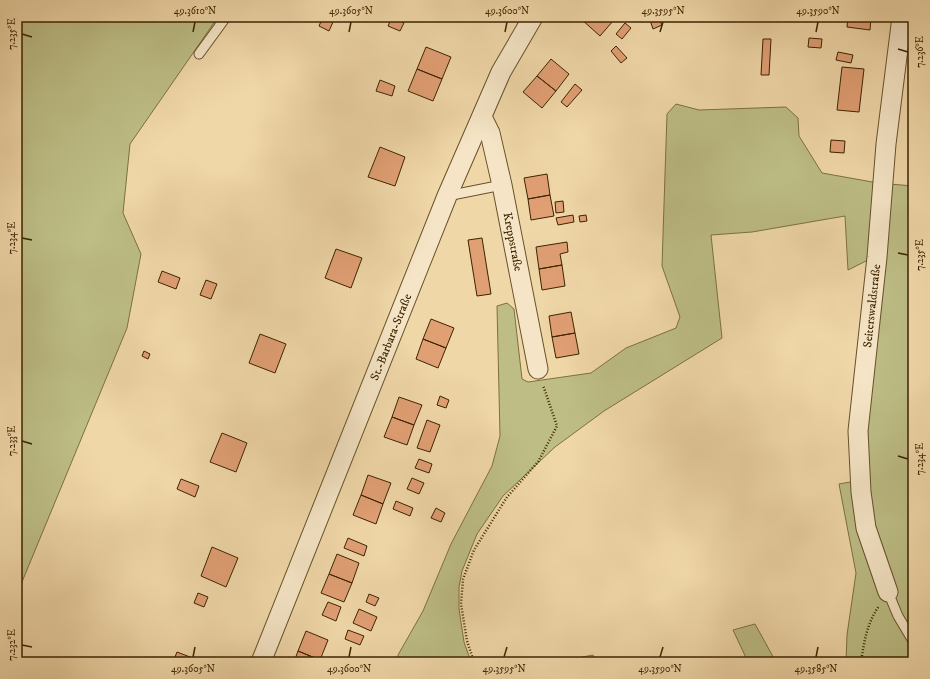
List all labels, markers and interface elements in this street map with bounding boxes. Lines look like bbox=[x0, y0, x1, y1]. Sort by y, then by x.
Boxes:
text: 49.3610°N bbox=[174, 5, 216, 17]
text: 49.3605°N bbox=[329, 5, 373, 17]
text: 49.3600°N bbox=[485, 5, 529, 17]
text: 49.3595°N bbox=[641, 5, 685, 17]
text: 49.3590°N bbox=[796, 5, 840, 17]
text: 7.235°E bbox=[6, 18, 18, 50]
text: 7.236°E bbox=[914, 36, 926, 68]
street label: Kreppstraße bbox=[500, 211, 526, 272]
text: 7.234°E bbox=[6, 222, 18, 254]
text: 7.235°E bbox=[914, 239, 926, 271]
street label: Seiterswaldstraße bbox=[860, 263, 884, 348]
street label: St.-Barbara-Straße bbox=[367, 292, 415, 383]
text: 7.233°E bbox=[6, 426, 18, 456]
text: 7.234°E bbox=[914, 443, 926, 475]
text: 7.232°E bbox=[6, 629, 18, 661]
text: 49.3605°N bbox=[171, 663, 215, 675]
text: 49.3600°N bbox=[327, 663, 371, 675]
text: 49.3595°N bbox=[482, 663, 526, 675]
text: 49.3590°N bbox=[638, 663, 682, 675]
text: 49.3585°N bbox=[794, 663, 838, 675]

